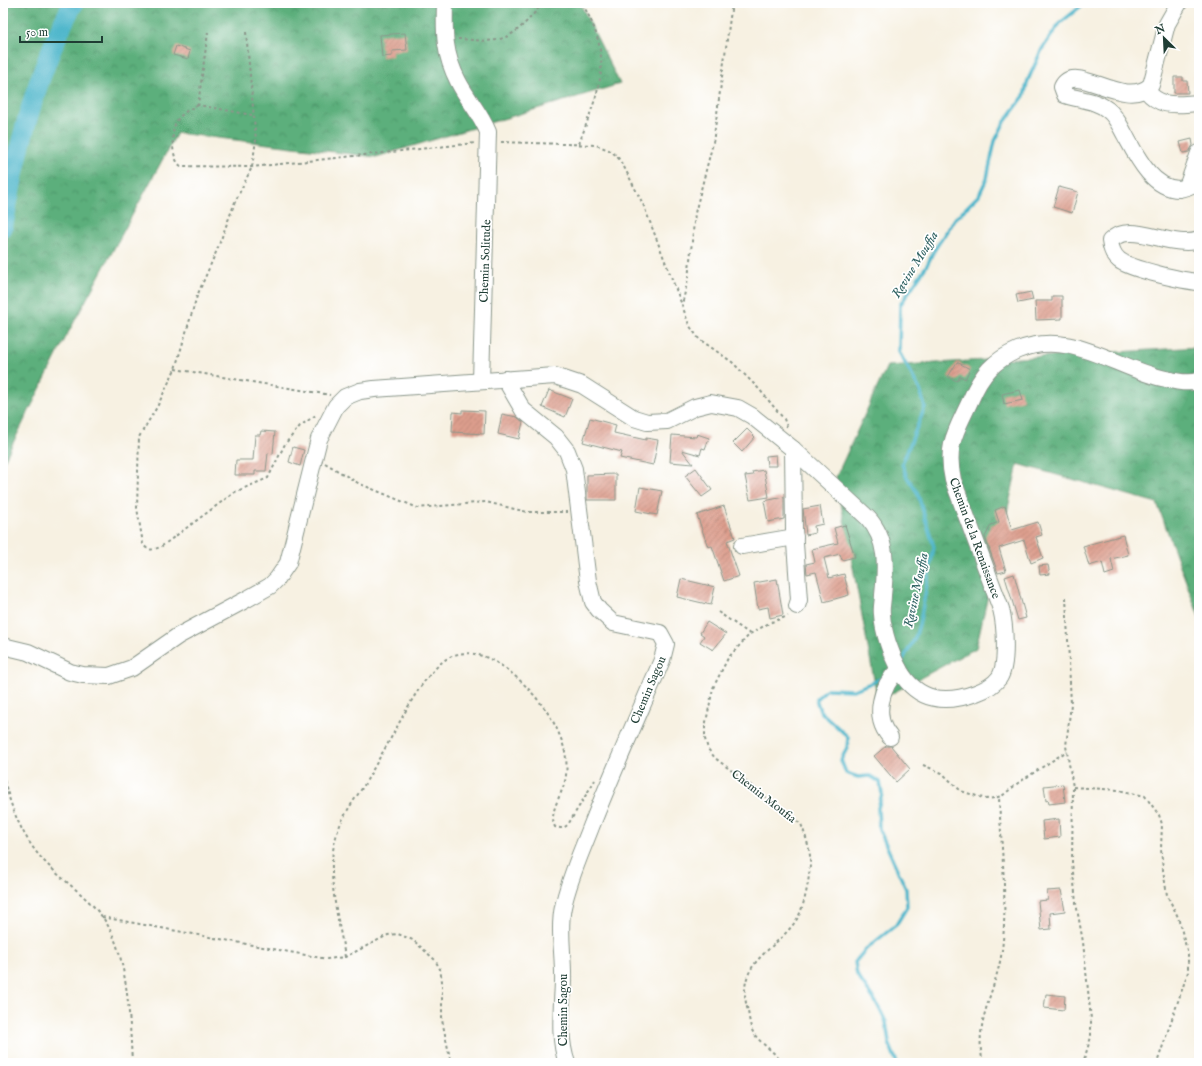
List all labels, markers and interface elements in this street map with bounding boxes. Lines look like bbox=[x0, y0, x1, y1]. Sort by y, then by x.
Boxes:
scale bar bbox=[20, 18, 102, 44]
north arrow bbox=[1144, 18, 1184, 58]
text: N bbox=[1152, 21, 1168, 39]
text: 50 m bbox=[26, 25, 48, 40]
street label: Chemin Solitude bbox=[477, 219, 494, 303]
water label: Ravine Mouffia bbox=[888, 228, 943, 301]
street label: Chemin de la Renaissance bbox=[946, 476, 1004, 601]
water label: Ravine Mouffia bbox=[900, 551, 933, 629]
street label: Chemin Sagou bbox=[627, 654, 670, 726]
street label: Chemin Moufia bbox=[728, 767, 800, 827]
street label: Chemin Sagou bbox=[556, 974, 571, 1046]

